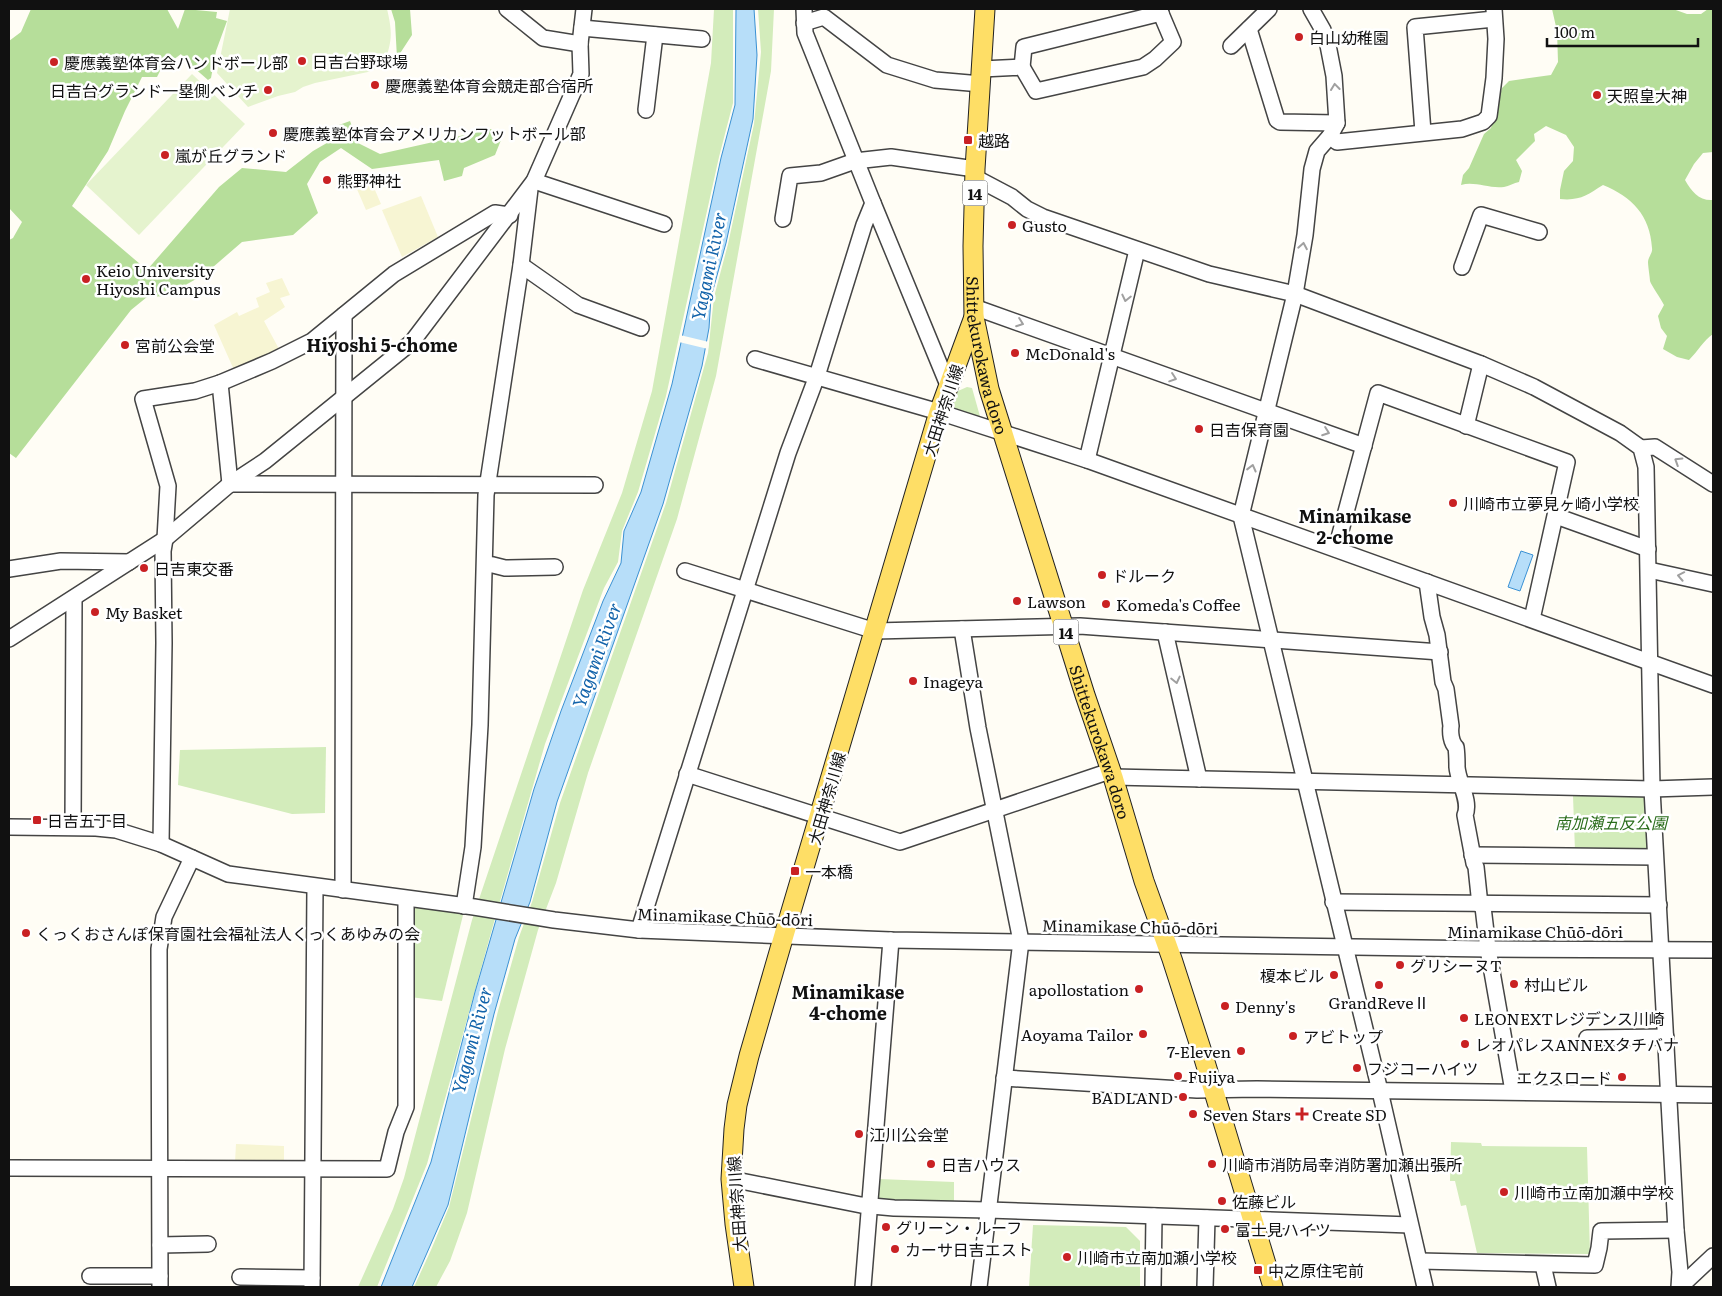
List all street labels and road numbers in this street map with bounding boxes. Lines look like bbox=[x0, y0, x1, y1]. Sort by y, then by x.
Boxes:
road number: 14 bbox=[962, 180, 988, 206]
street label: Shittekurokawa doro bbox=[961, 276, 1014, 437]
street label: 大田神奈川線 bbox=[916, 361, 968, 459]
road number: 14 bbox=[1054, 620, 1078, 644]
street label: Shittekurokawa doro bbox=[1064, 662, 1137, 822]
street label: 大田神奈川線 bbox=[801, 749, 851, 847]
street label: Minamikase Chūō-dōri bbox=[637, 901, 813, 931]
street label: Minamikase Chūō-dōri bbox=[1042, 912, 1218, 940]
street label: Minamikase Chūō-dōri bbox=[1447, 919, 1623, 943]
street label: 大田神奈川線 bbox=[721, 1155, 751, 1253]

